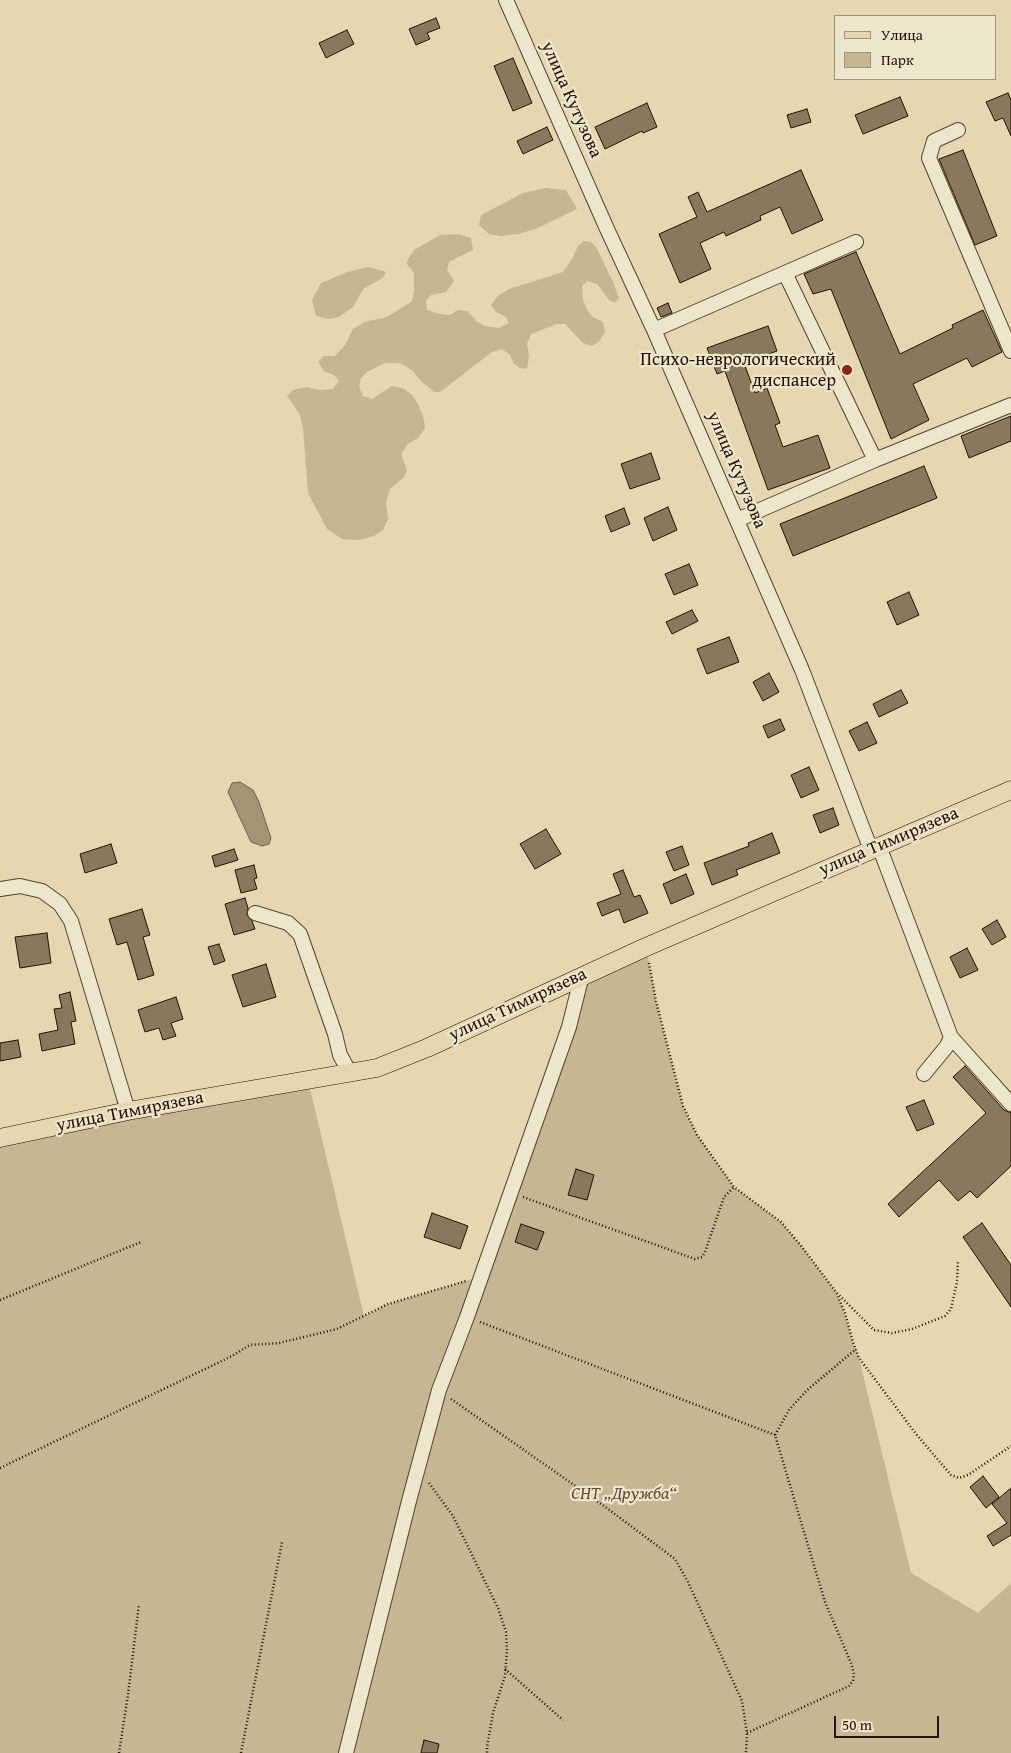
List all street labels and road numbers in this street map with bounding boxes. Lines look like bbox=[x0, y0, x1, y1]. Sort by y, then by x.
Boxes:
street label: улица Кутузова bbox=[536, 39, 606, 161]
street label: улица Кутузова bbox=[702, 408, 770, 532]
street label: улица Тимирязева bbox=[816, 803, 962, 881]
street label: улица Тимирязева bbox=[446, 964, 590, 1046]
street label: улица Тимирязева bbox=[55, 1087, 205, 1137]

